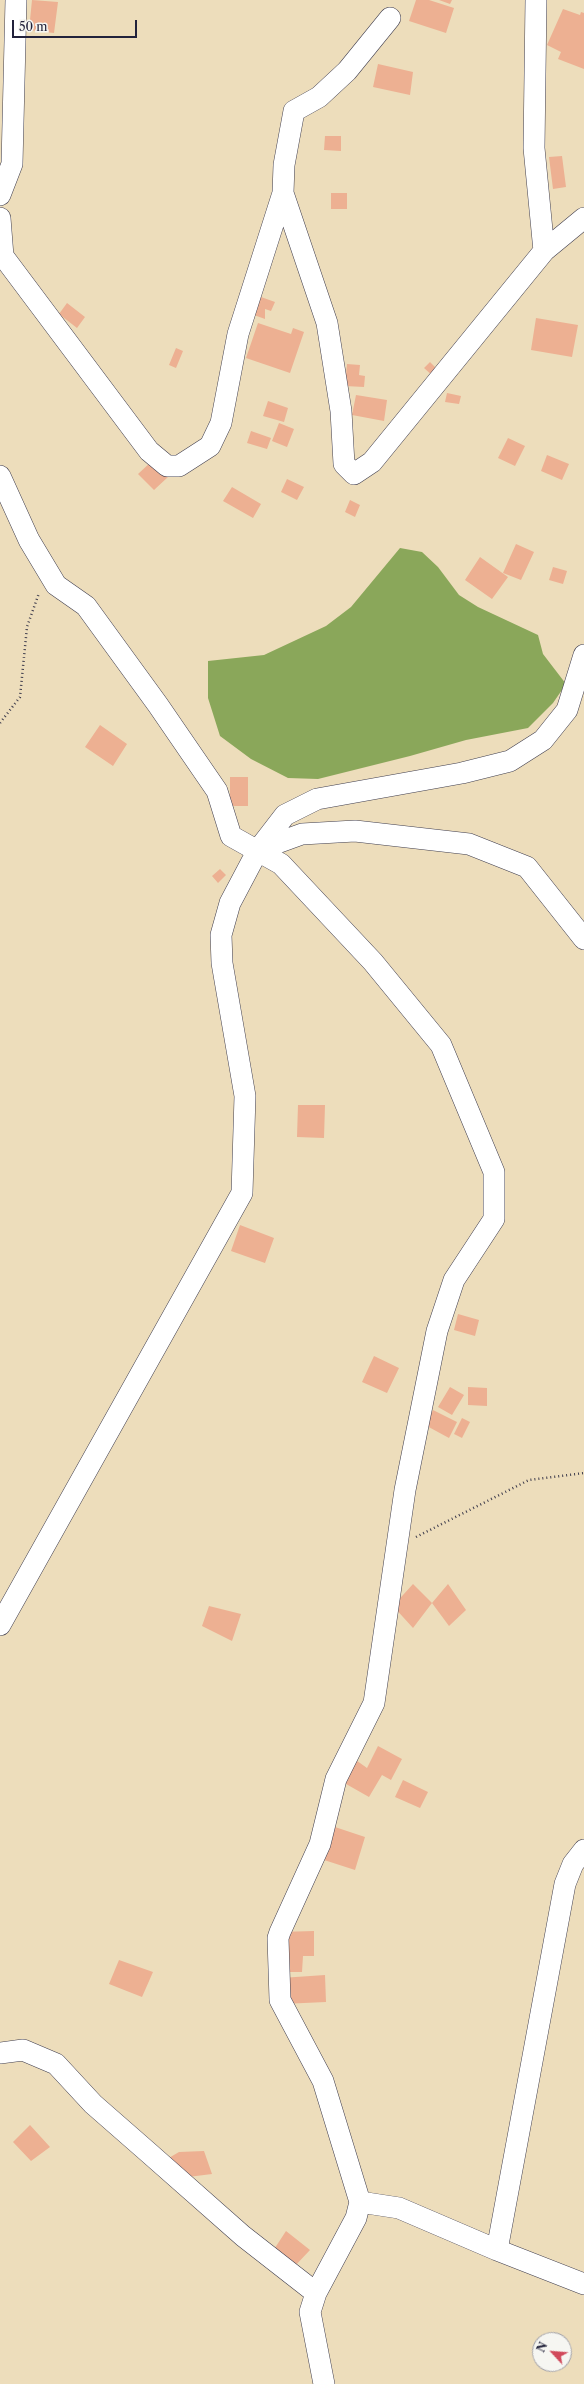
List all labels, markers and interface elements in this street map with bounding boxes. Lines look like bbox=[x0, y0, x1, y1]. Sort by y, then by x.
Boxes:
scale bar bbox=[14, 12, 139, 38]
text: 50 m bbox=[19, 19, 48, 34]
north arrow bbox=[532, 2332, 572, 2372]
text: N bbox=[534, 2340, 551, 2355]

